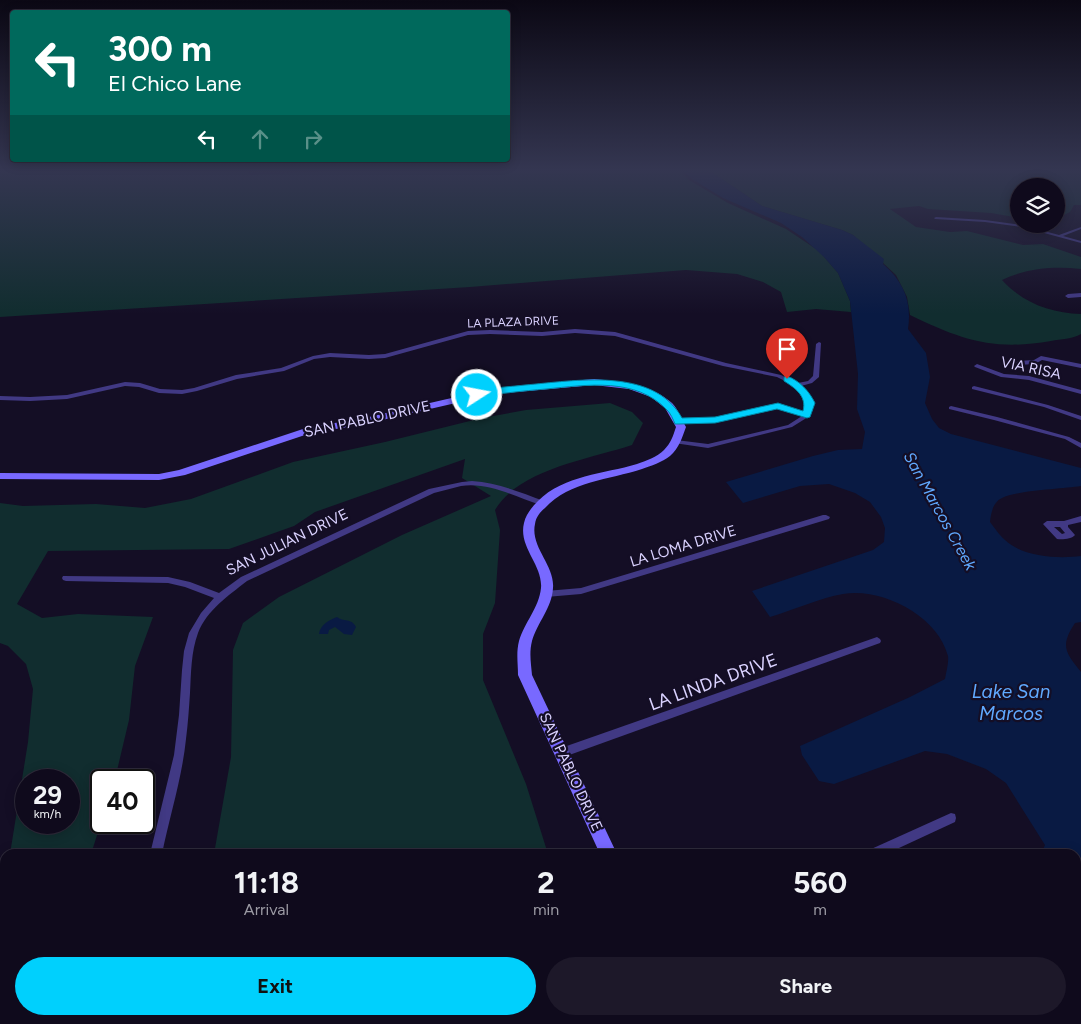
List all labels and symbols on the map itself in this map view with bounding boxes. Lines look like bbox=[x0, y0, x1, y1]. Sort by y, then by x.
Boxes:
street label: LA PLAZA DRIVE bbox=[467, 313, 559, 331]
pin bbox=[766, 328, 808, 379]
street label: VIA RISA bbox=[999, 353, 1063, 383]
position arrow bbox=[450, 368, 502, 420]
street label: SAN PABLO DRIVE bbox=[302, 397, 432, 441]
water label: San Marcos Creek bbox=[900, 449, 981, 574]
street label: SAN JULIAN DRIVE bbox=[223, 505, 351, 579]
street label: LA LOMA DRIVE bbox=[628, 521, 738, 571]
street label: LA LINDA DRIVE bbox=[646, 649, 780, 715]
water label: Lake San Marcos bbox=[972, 680, 1051, 725]
street label: SAN PABLO DRIVE bbox=[536, 710, 606, 834]
speed limit sign: 40 bbox=[90, 769, 155, 834]

